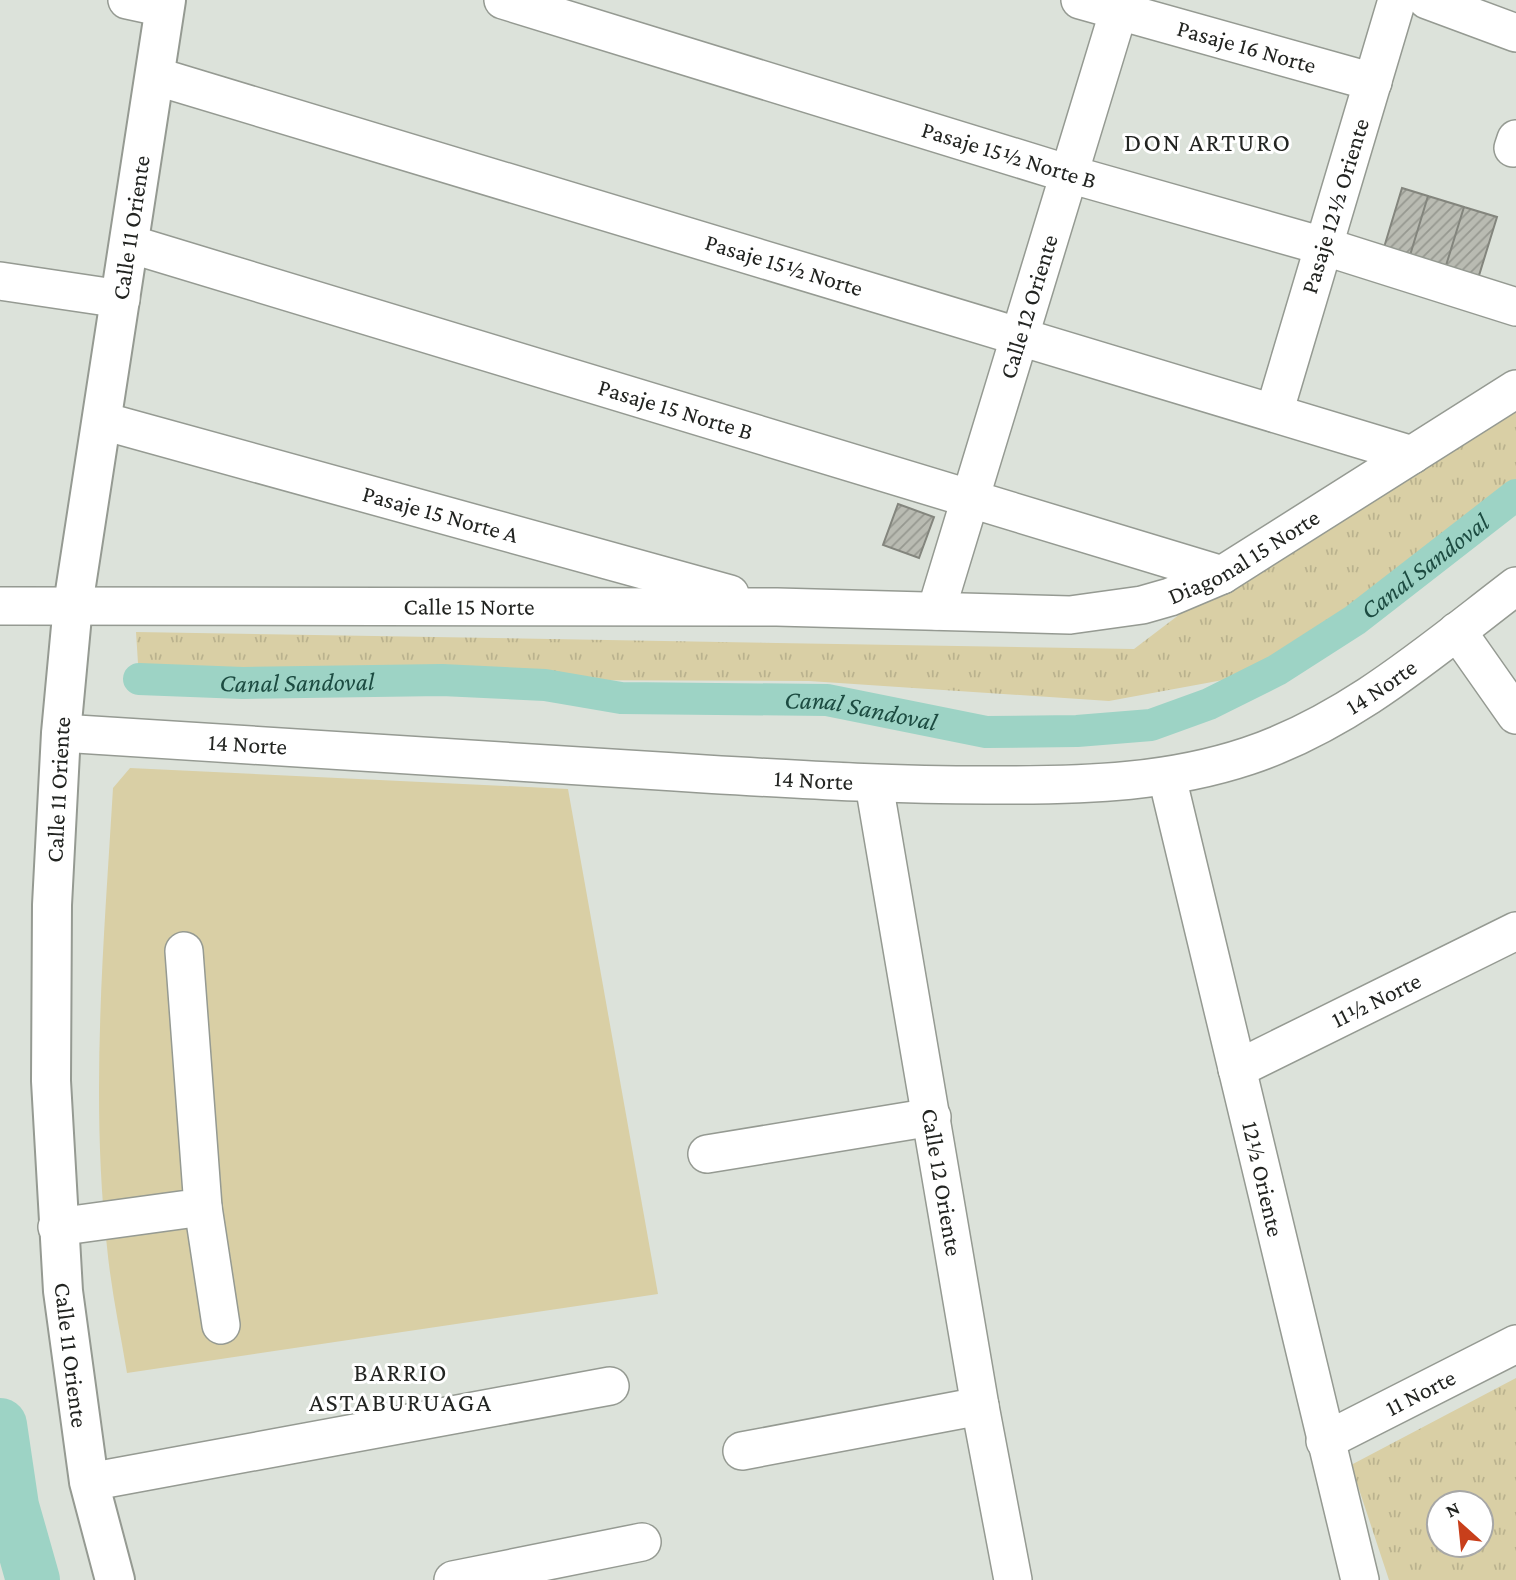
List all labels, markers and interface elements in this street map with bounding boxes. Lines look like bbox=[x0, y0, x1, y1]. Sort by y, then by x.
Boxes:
street label: Pasaje 16 Norte bbox=[1174, 14, 1319, 78]
street label: Pasaje 15½ Norte B bbox=[919, 115, 1100, 194]
street label: Pasaje 12½ Oriente bbox=[1295, 115, 1374, 297]
district label: DON ARTURO bbox=[1124, 128, 1292, 157]
street label: Calle 11 Oriente bbox=[106, 153, 155, 302]
street label: Pasaje 15½ Norte bbox=[702, 228, 866, 301]
street label: Calle 12 Oriente bbox=[993, 231, 1063, 382]
street label: Pasaje 15 Norte B bbox=[595, 373, 756, 445]
street label: Pasaje 15 Norte A bbox=[360, 479, 522, 548]
street label: Diagonal 15 Norte bbox=[1164, 503, 1324, 609]
water label: Canal Sandoval bbox=[1355, 507, 1495, 625]
street label: Calle 15 Norte bbox=[403, 593, 535, 620]
street label: 14 Norte bbox=[1341, 653, 1421, 720]
water label: Canal Sandoval bbox=[219, 667, 375, 698]
water label: Canal Sandoval bbox=[784, 686, 940, 737]
street label: Calle 11 Oriente bbox=[40, 716, 75, 863]
street label: 14 Norte bbox=[207, 728, 288, 760]
street label: 14 Norte bbox=[773, 764, 854, 795]
street label: 11½ Norte bbox=[1327, 966, 1425, 1033]
street label: Calle 12 Oriente bbox=[917, 1106, 968, 1258]
street label: 12½ Oriente bbox=[1237, 1119, 1290, 1239]
street label: Calle 11 Oriente bbox=[49, 1281, 94, 1429]
district label: BARRIO ASTABURUAGA bbox=[309, 1358, 493, 1417]
street label: 11 Norte bbox=[1381, 1363, 1460, 1421]
north arrow bbox=[1425, 1489, 1495, 1559]
text: N bbox=[1442, 1497, 1463, 1522]

